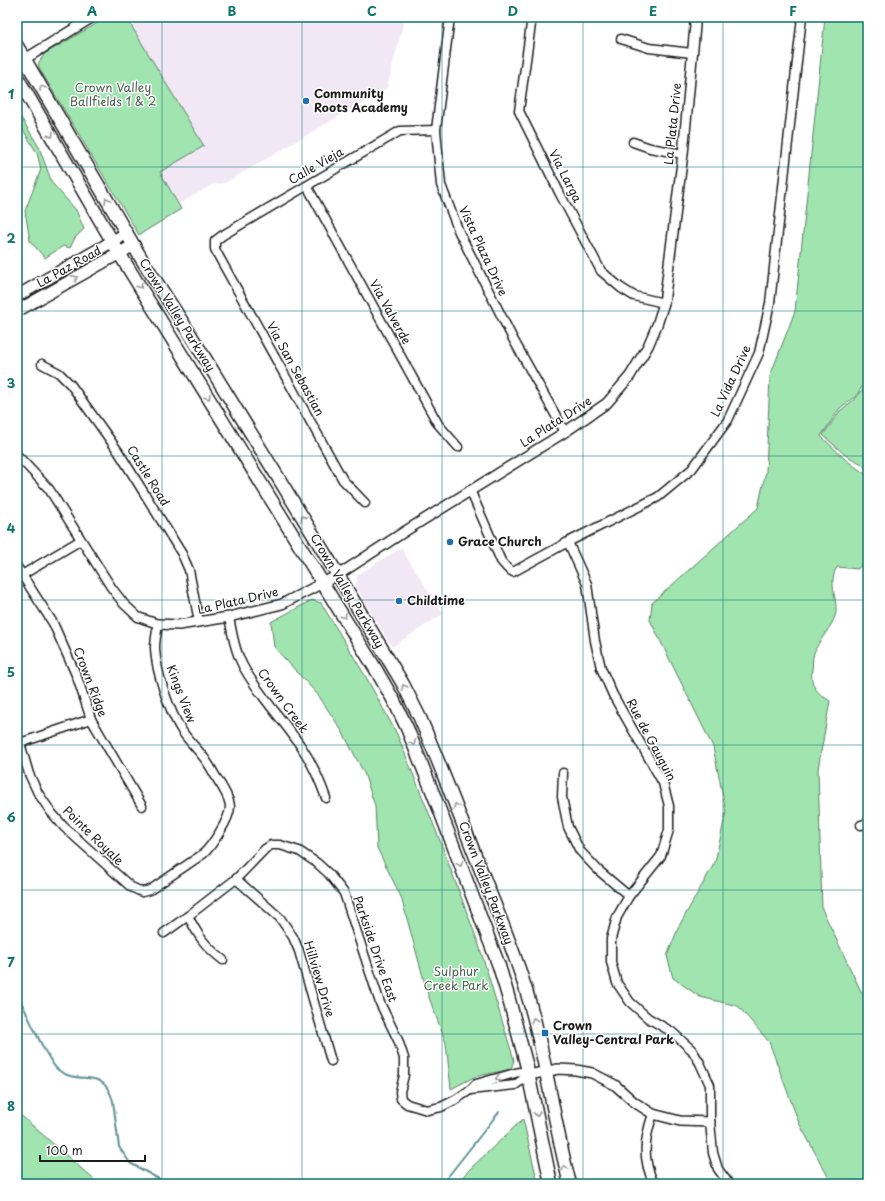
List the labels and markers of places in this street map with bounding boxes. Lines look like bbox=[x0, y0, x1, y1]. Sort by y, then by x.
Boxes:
place label: Community Roots Academy bbox=[314, 84, 408, 116]
marker: Community Roots Academy bbox=[301, 96, 311, 106]
place label: Grace Church bbox=[458, 532, 542, 550]
marker: Grace Church bbox=[445, 537, 455, 547]
place label: Childtime bbox=[407, 591, 465, 609]
marker: Childtime bbox=[394, 596, 404, 606]
place label: Crown Valley-Central Park bbox=[553, 1016, 674, 1048]
marker: Crown Valley-Central Park bbox=[540, 1028, 550, 1038]

